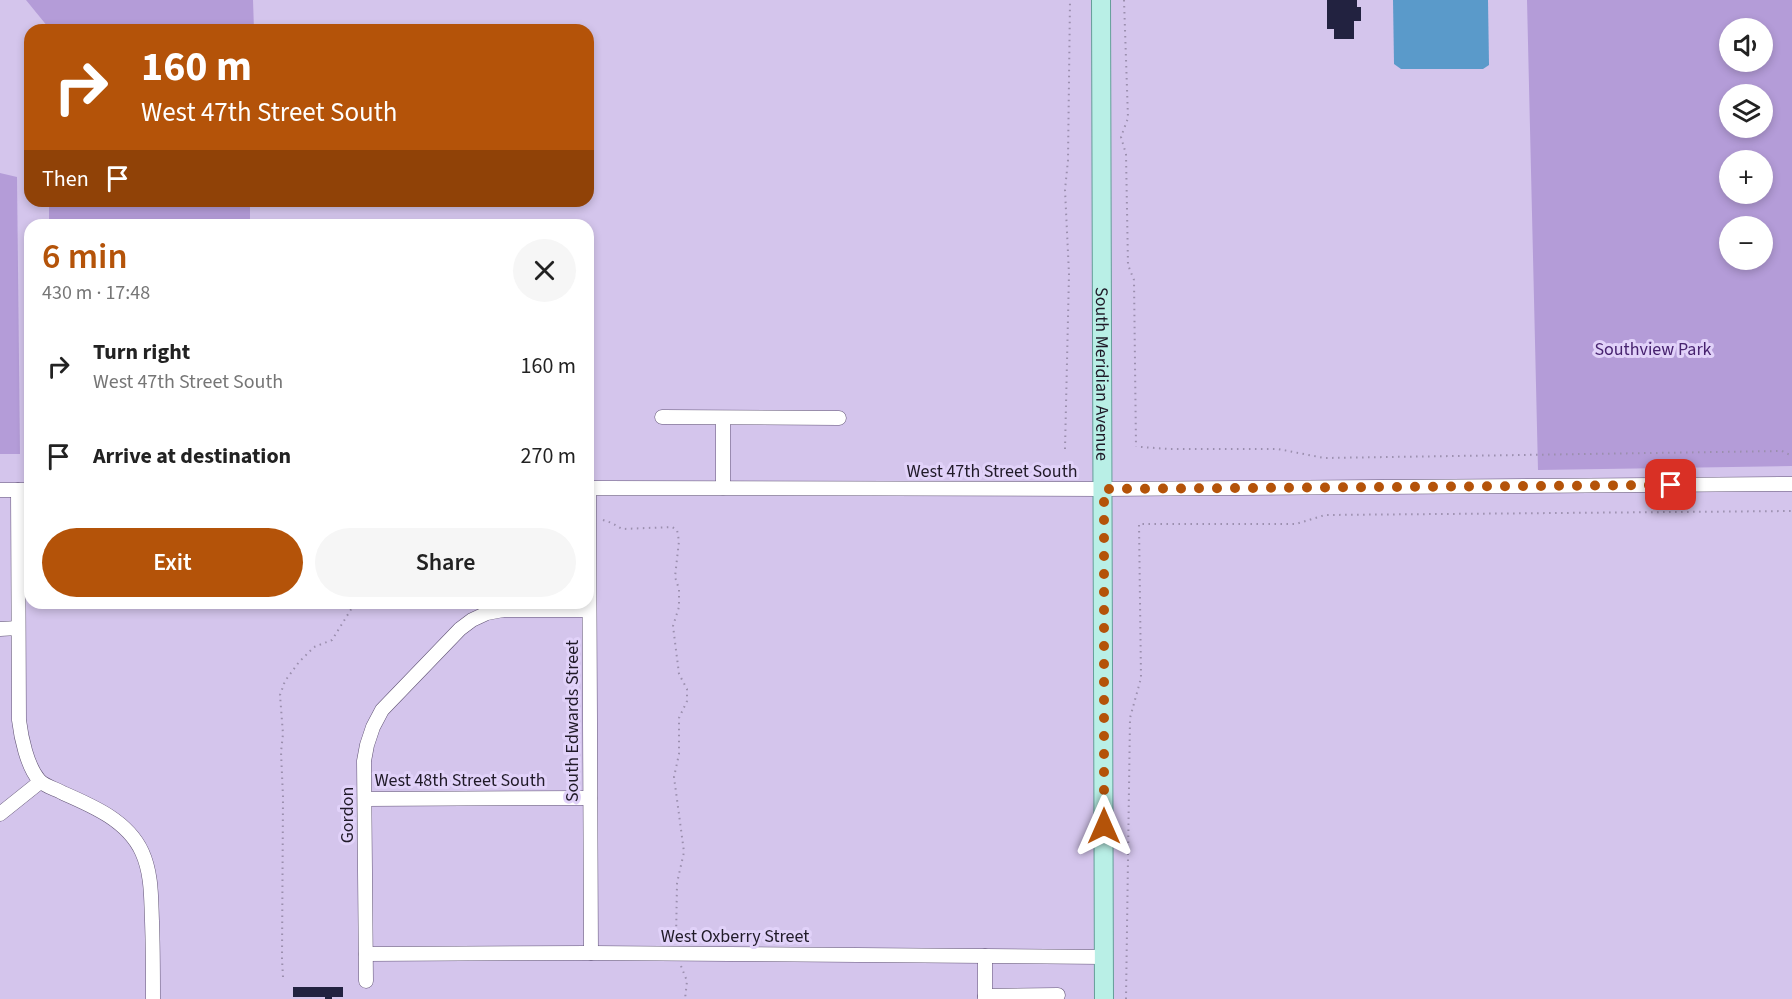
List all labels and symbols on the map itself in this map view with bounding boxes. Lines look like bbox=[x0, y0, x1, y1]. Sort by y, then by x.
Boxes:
street label: South Meridian Avenue bbox=[1089, 287, 1115, 461]
park label: Southview Park bbox=[1594, 337, 1712, 362]
street label: West 47th Street South bbox=[906, 459, 1078, 484]
pin bbox=[1645, 459, 1696, 510]
street label: South Edwards Street bbox=[560, 640, 585, 802]
street label: West 48th Street South bbox=[374, 768, 546, 793]
street label: Gordon bbox=[335, 787, 360, 843]
position arrow bbox=[1072, 794, 1136, 858]
street label: West Oxberry Street bbox=[661, 924, 809, 949]

